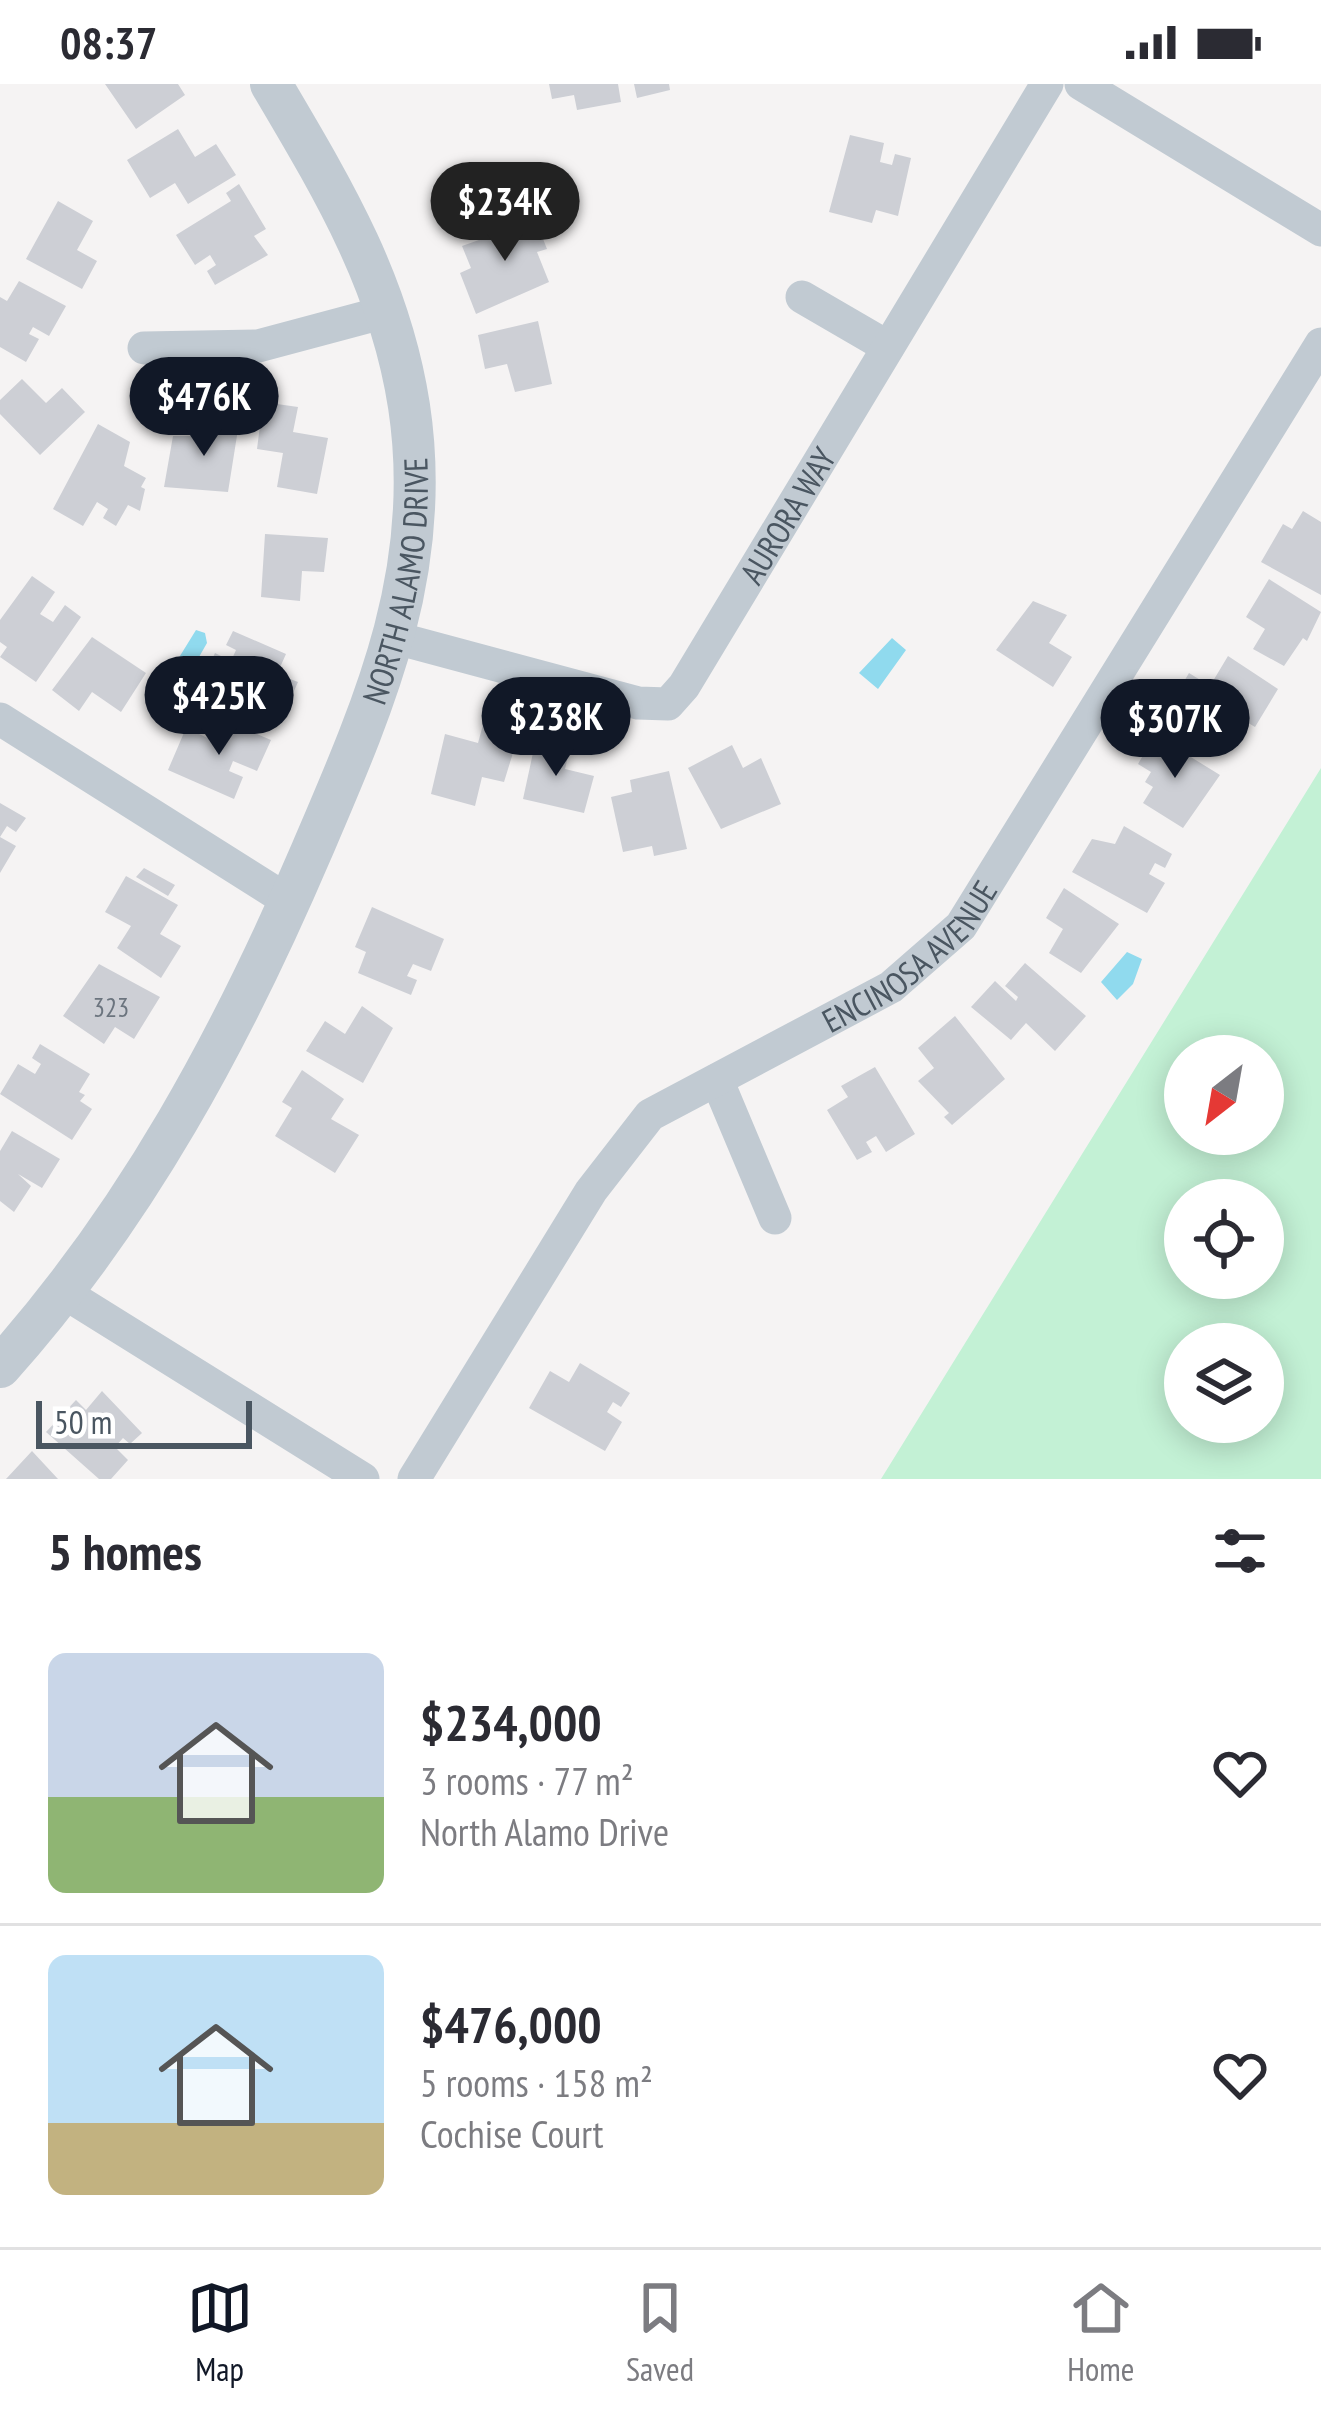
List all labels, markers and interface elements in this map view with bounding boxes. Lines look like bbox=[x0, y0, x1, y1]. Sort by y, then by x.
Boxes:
text: 08:37 bbox=[60, 13, 157, 71]
pin: $234K bbox=[421, 162, 589, 264]
text: $234K bbox=[458, 175, 552, 226]
pin: $476K bbox=[120, 357, 288, 459]
text: $476K bbox=[157, 370, 251, 421]
street label: AURORA WAY bbox=[729, 439, 845, 592]
street label: NORTH ALAMO DRIVE bbox=[352, 457, 436, 710]
pin: $425K bbox=[135, 656, 303, 758]
text: $425K bbox=[172, 669, 266, 720]
pin: $238K bbox=[472, 677, 640, 779]
pin: $307K bbox=[1091, 679, 1259, 781]
text: $238K bbox=[509, 690, 603, 741]
text: $307K bbox=[1128, 692, 1222, 743]
street label: ENCINOSA AVENUE bbox=[814, 872, 1006, 1041]
house number: 323 bbox=[93, 990, 129, 1024]
north arrow bbox=[1164, 1035, 1284, 1155]
map controls bbox=[1164, 1035, 1284, 1443]
button: locate bbox=[1164, 1179, 1284, 1299]
button: layers bbox=[1164, 1323, 1284, 1443]
scale bar bbox=[36, 1395, 252, 1448]
text: 50 m bbox=[54, 1400, 112, 1443]
text: 5 homes bbox=[48, 1518, 202, 1584]
icon: filters bbox=[1207, 1518, 1273, 1584]
text: $234,000 bbox=[420, 1689, 602, 1755]
icon: home bbox=[144, 1701, 288, 1845]
icon: heart bbox=[1207, 1740, 1273, 1806]
text: 3 rooms · 77 m² bbox=[420, 1755, 634, 1806]
text: North Alamo Drive bbox=[420, 1806, 669, 1857]
text: $476,000 bbox=[420, 1991, 602, 2057]
icon: home bbox=[144, 2003, 288, 2147]
icon: heart bbox=[1207, 2042, 1273, 2108]
text: 5 rooms · 158 m² bbox=[420, 2057, 653, 2108]
text: Cochise Court bbox=[420, 2108, 604, 2159]
tab: Map bbox=[187, 2275, 253, 2390]
tab: Saved bbox=[626, 2275, 694, 2390]
tab: Home bbox=[1067, 2275, 1134, 2390]

